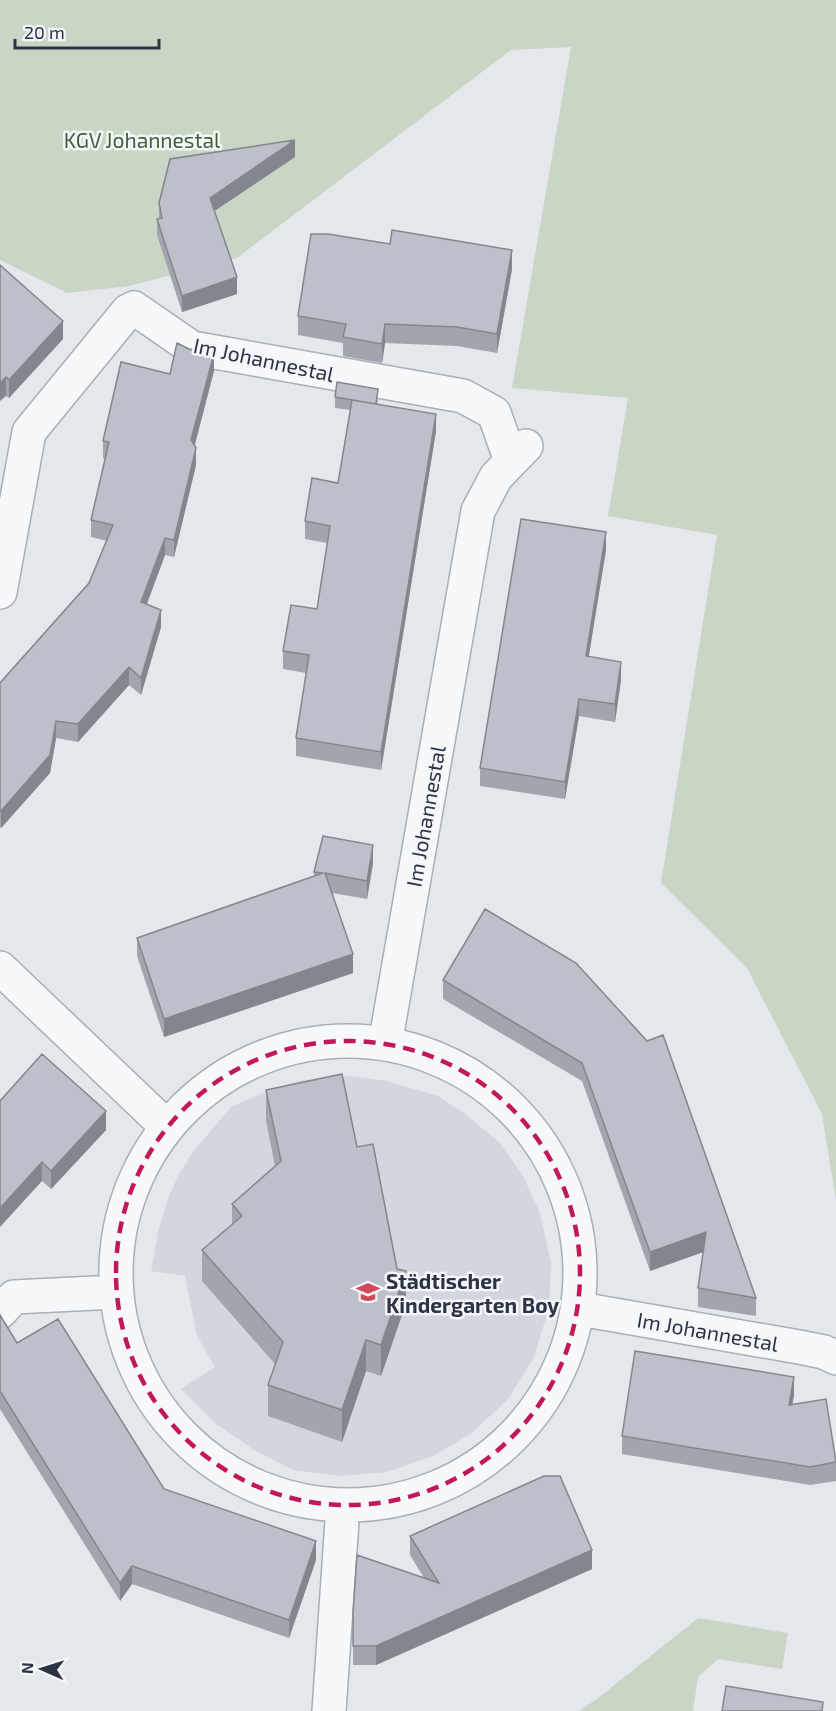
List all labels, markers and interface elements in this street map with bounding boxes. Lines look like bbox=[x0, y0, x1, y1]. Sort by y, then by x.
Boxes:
scale bar bbox=[15, 12, 159, 50]
text: 20 m bbox=[24, 21, 65, 43]
park label: KGV Johannestal bbox=[64, 127, 221, 152]
street label: Im Johannestal bbox=[191, 332, 337, 386]
street label: Im Johannestal bbox=[400, 743, 450, 889]
place label: Städtischer Kindergarten Boy bbox=[386, 1268, 559, 1318]
school or university icon: Städtischer Kindergarten Boy bbox=[355, 1279, 381, 1305]
street label: Im Johannestal bbox=[635, 1306, 781, 1356]
north arrow bbox=[12, 1639, 72, 1699]
text: N bbox=[17, 1662, 36, 1674]

